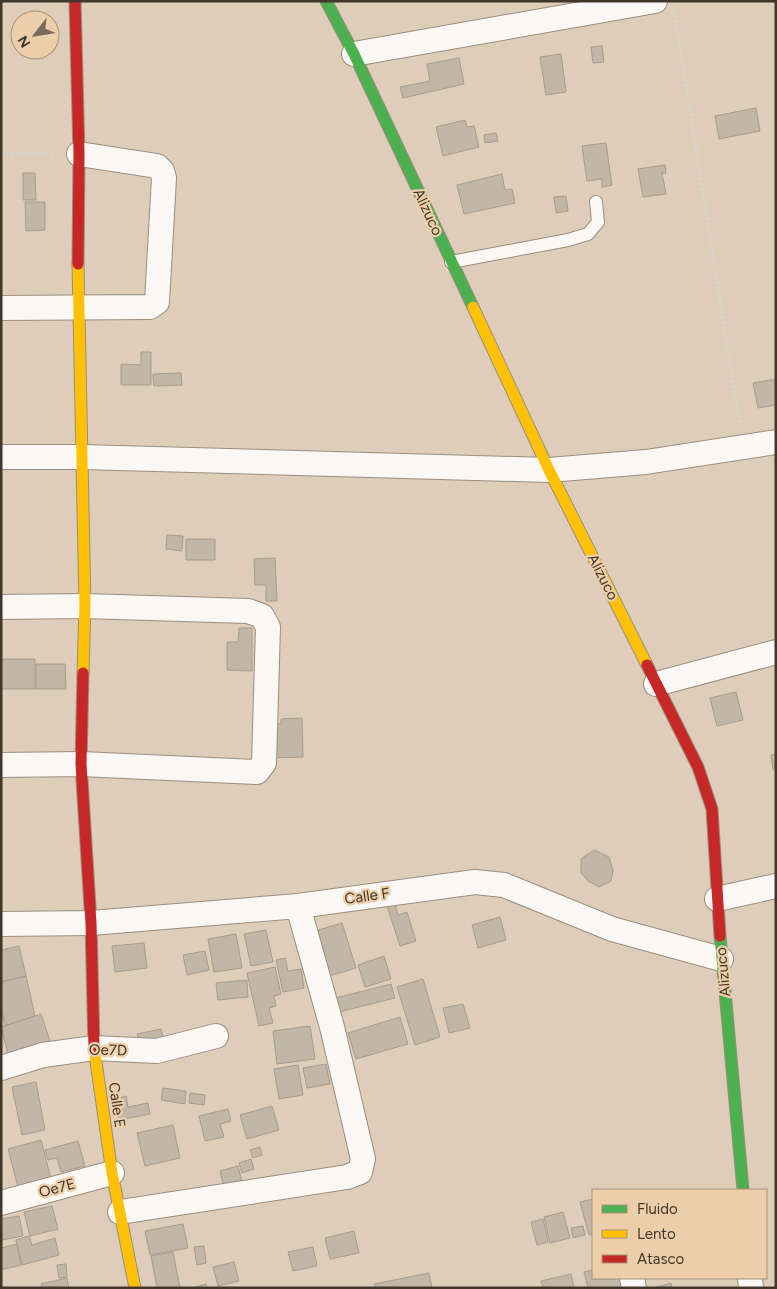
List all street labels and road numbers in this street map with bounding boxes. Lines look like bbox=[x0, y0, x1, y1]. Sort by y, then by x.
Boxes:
street label: Alizuco bbox=[409, 186, 447, 238]
street label: Alizuco bbox=[584, 551, 622, 603]
street label: Calle F bbox=[343, 884, 391, 908]
street label: Alizuco bbox=[712, 946, 734, 997]
street label: Oe7D bbox=[89, 1041, 127, 1059]
street label: Calle E bbox=[105, 1081, 129, 1129]
street label: Oe7E bbox=[37, 1175, 77, 1201]

